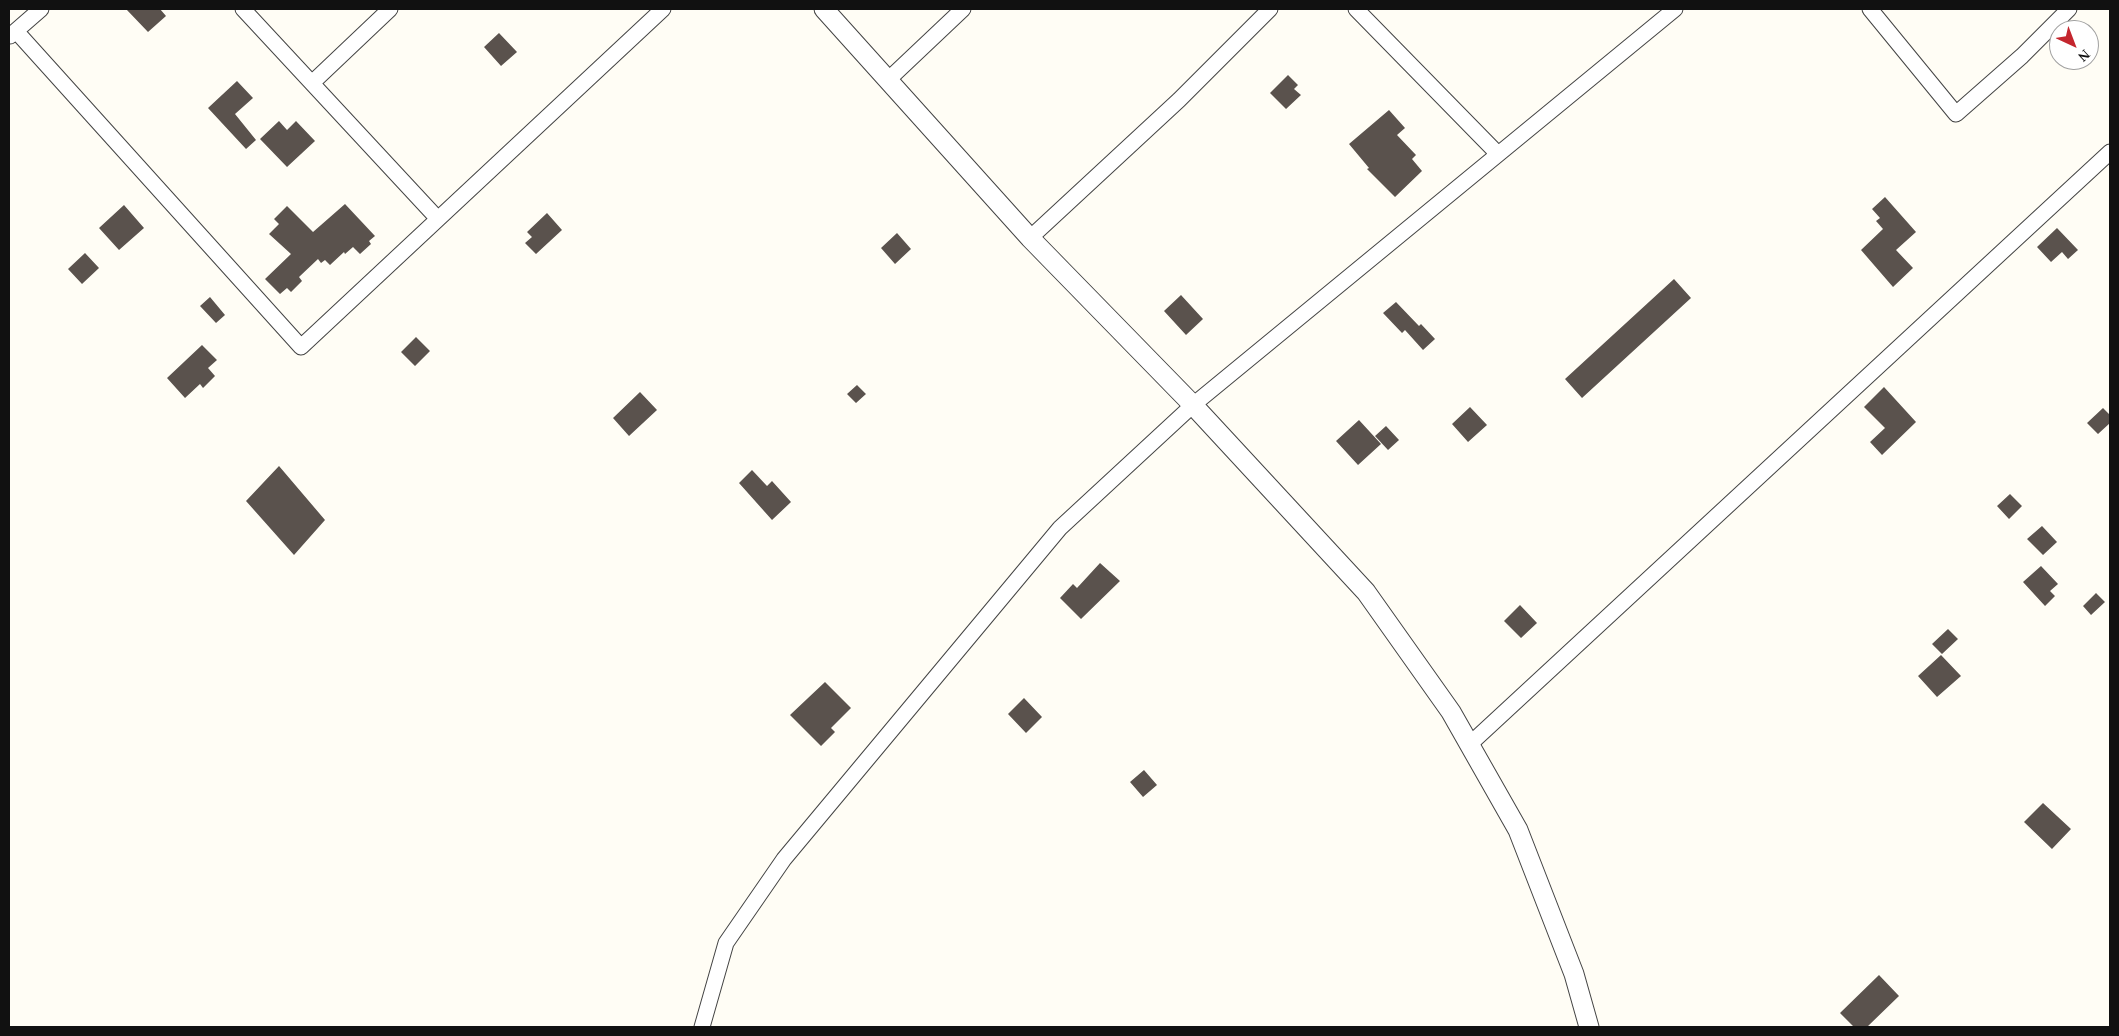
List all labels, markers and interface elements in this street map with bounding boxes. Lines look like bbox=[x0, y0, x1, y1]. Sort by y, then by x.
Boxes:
north arrow bbox=[2049, 20, 2099, 70]
text: N bbox=[2075, 47, 2093, 65]

